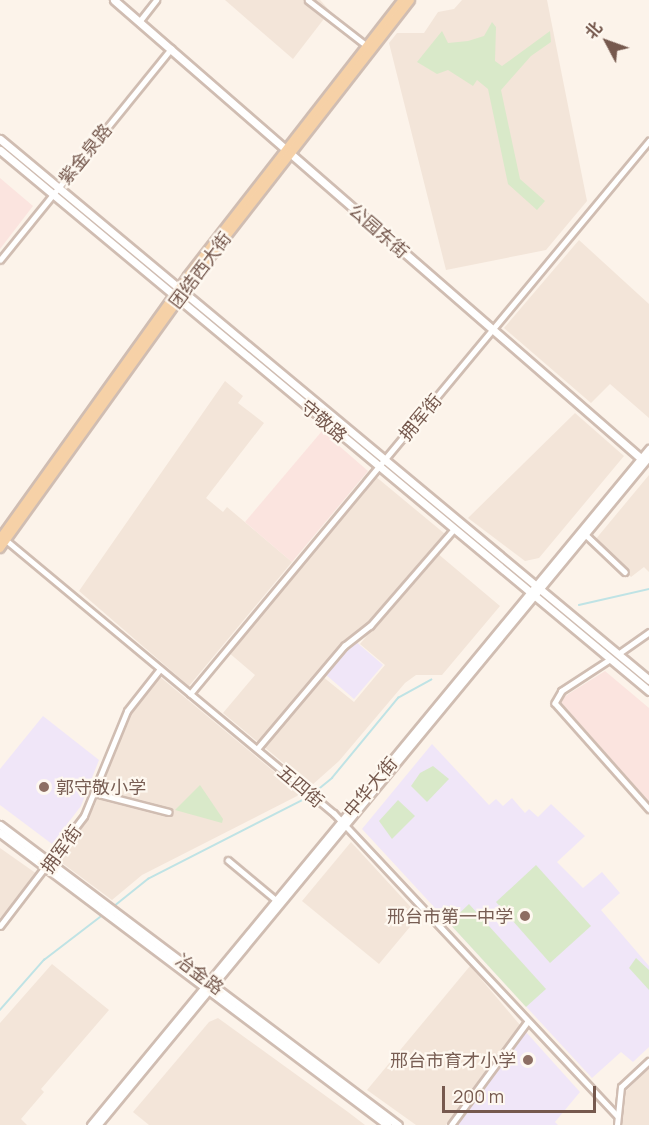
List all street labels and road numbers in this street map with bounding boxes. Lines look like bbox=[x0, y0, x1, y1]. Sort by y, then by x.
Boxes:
street label: 紫金泉路 bbox=[54, 119, 116, 189]
street label: 公园东街 bbox=[345, 199, 413, 263]
street label: 团结西大街 bbox=[164, 228, 236, 312]
street label: 拥军街 bbox=[394, 389, 446, 445]
street label: 守敬路 bbox=[296, 395, 352, 447]
street label: 中华大街 bbox=[339, 752, 401, 822]
street label: 五四街 bbox=[273, 760, 329, 812]
street label: 拥军街 bbox=[36, 821, 86, 877]
street label: 冶金路 bbox=[172, 949, 228, 999]

